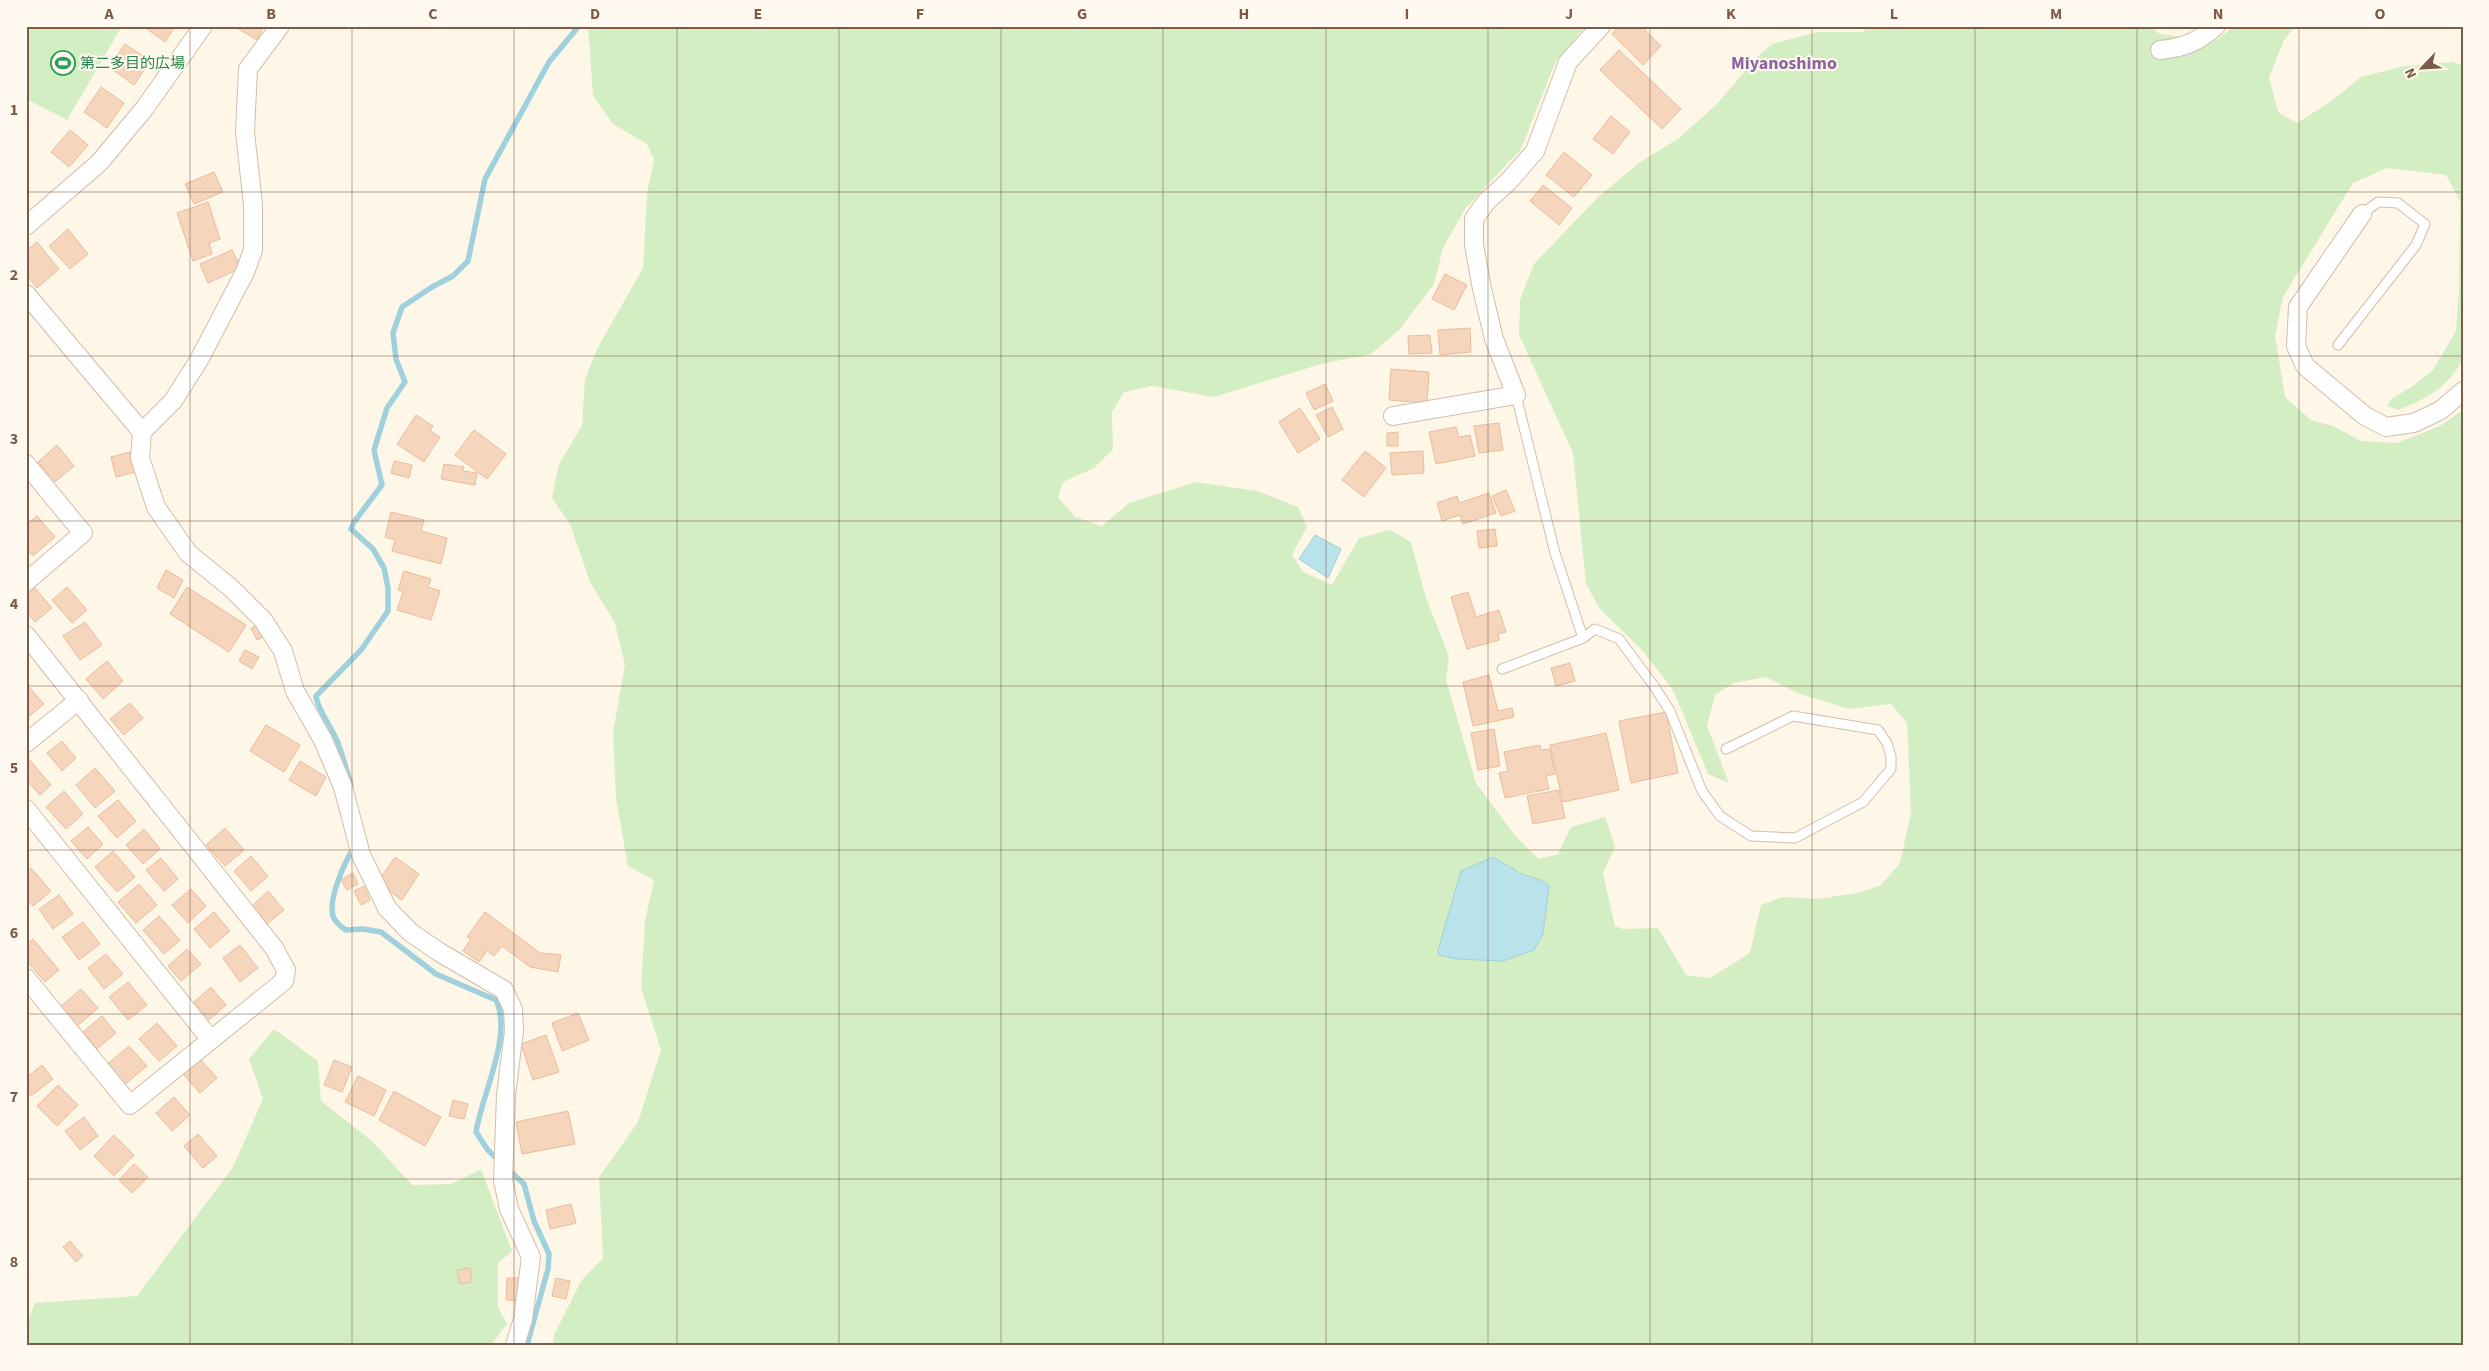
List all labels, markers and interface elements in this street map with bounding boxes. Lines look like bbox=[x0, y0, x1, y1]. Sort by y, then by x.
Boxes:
text: A bbox=[103, 3, 114, 25]
text: B bbox=[266, 3, 276, 25]
text: C bbox=[428, 3, 438, 25]
text: D bbox=[590, 3, 600, 25]
text: E bbox=[754, 3, 762, 25]
text: F bbox=[916, 3, 924, 25]
text: G bbox=[1077, 3, 1087, 25]
text: H bbox=[1239, 3, 1249, 25]
text: I bbox=[1405, 3, 1409, 25]
text: J bbox=[1565, 3, 1573, 25]
text: K bbox=[1726, 3, 1736, 25]
text: L bbox=[1890, 3, 1898, 25]
text: M bbox=[2050, 3, 2062, 25]
text: N bbox=[2213, 3, 2223, 25]
text: O bbox=[2375, 3, 2386, 25]
north arrow bbox=[2396, 42, 2446, 92]
sports icon: 第二多目的広場 bbox=[50, 50, 76, 76]
district label: Miyanoshimo bbox=[1731, 51, 1837, 76]
place label: 第二多目的広場 bbox=[80, 53, 185, 74]
text: N bbox=[2400, 65, 2422, 82]
text: 1 bbox=[10, 99, 18, 121]
text: 2 bbox=[10, 264, 18, 286]
text: 3 bbox=[10, 428, 18, 450]
text: 4 bbox=[10, 593, 19, 615]
text: 5 bbox=[10, 757, 18, 779]
text: 6 bbox=[10, 922, 18, 944]
text: 7 bbox=[10, 1086, 18, 1108]
text: 8 bbox=[10, 1251, 18, 1273]

